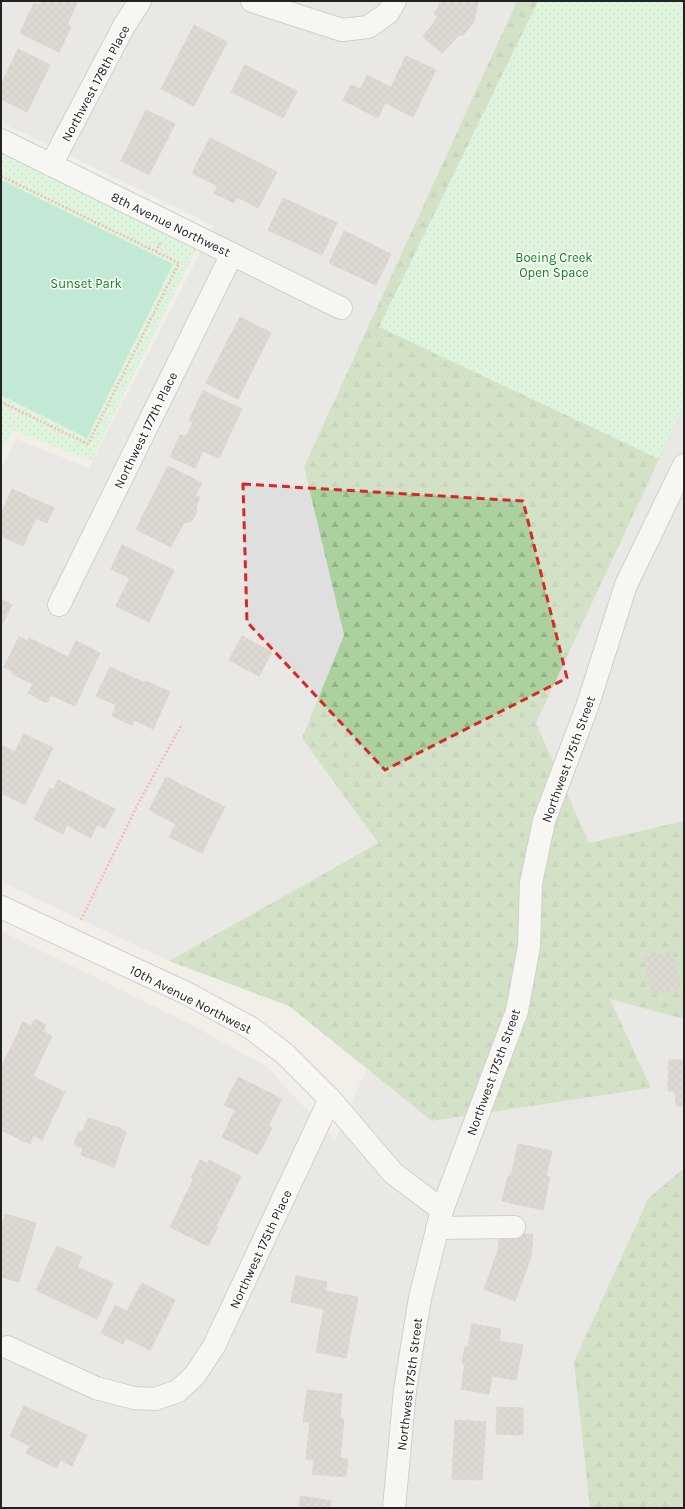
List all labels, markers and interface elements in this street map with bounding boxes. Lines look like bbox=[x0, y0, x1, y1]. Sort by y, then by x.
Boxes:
street label: Northwest 178th Place bbox=[58, 22, 133, 144]
street label: 8th Avenue Northwest bbox=[109, 189, 233, 260]
park label: Boeing Creek Open Space bbox=[515, 250, 593, 280]
park label: Sunset Park bbox=[50, 276, 122, 291]
street label: Northwest 177th Place bbox=[111, 369, 180, 491]
street label: Northwest 175th Street bbox=[539, 694, 598, 824]
street label: 10th Avenue Northwest bbox=[127, 962, 254, 1037]
street label: Northwest 175th Street bbox=[464, 1007, 523, 1137]
street label: Northwest 175th Place bbox=[226, 1187, 295, 1311]
street label: Northwest 175th Street bbox=[394, 1317, 425, 1451]

